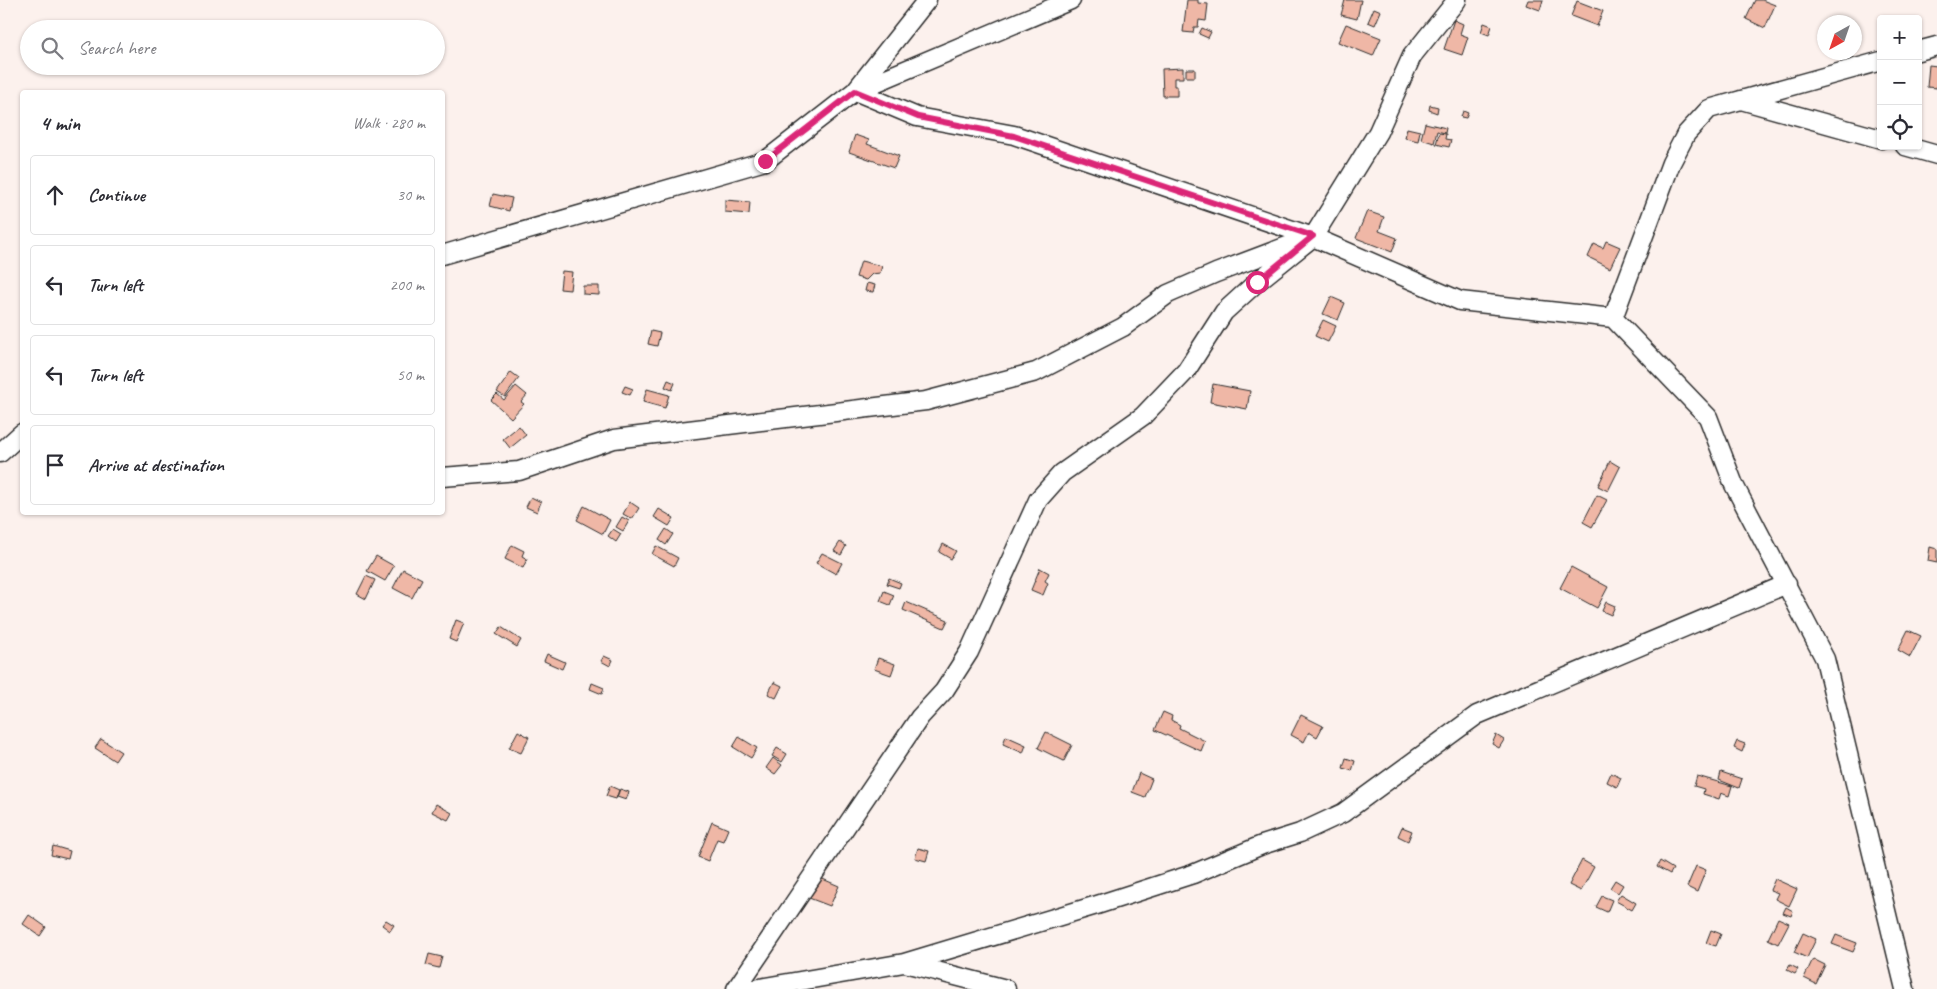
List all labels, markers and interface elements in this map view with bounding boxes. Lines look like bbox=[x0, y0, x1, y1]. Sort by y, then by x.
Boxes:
north arrow bbox=[1817, 15, 1862, 60]
map controls bbox=[1877, 15, 1922, 150]
button: + bbox=[1877, 15, 1922, 60]
search box bbox=[20, 20, 445, 75]
icon: search bbox=[38, 34, 66, 62]
text: Search here bbox=[78, 36, 155, 60]
button: − bbox=[1877, 60, 1922, 105]
button: locate bbox=[1877, 105, 1922, 150]
text: 4 min bbox=[40, 110, 80, 136]
text: Walk · 280 m bbox=[353, 113, 425, 133]
route end bbox=[754, 150, 777, 173]
icon: ahead bbox=[41, 181, 69, 209]
text: Continue bbox=[88, 183, 145, 207]
text: 30 m bbox=[397, 185, 424, 205]
icon: left bbox=[41, 271, 69, 299]
route start bbox=[1246, 271, 1269, 294]
text: Turn left bbox=[88, 273, 143, 297]
text: 200 m bbox=[390, 275, 424, 295]
icon: left bbox=[41, 361, 69, 389]
text: Turn left bbox=[88, 363, 143, 387]
text: 50 m bbox=[397, 365, 424, 385]
icon: arrive bbox=[41, 451, 69, 479]
text: Arrive at destination bbox=[88, 453, 224, 477]

